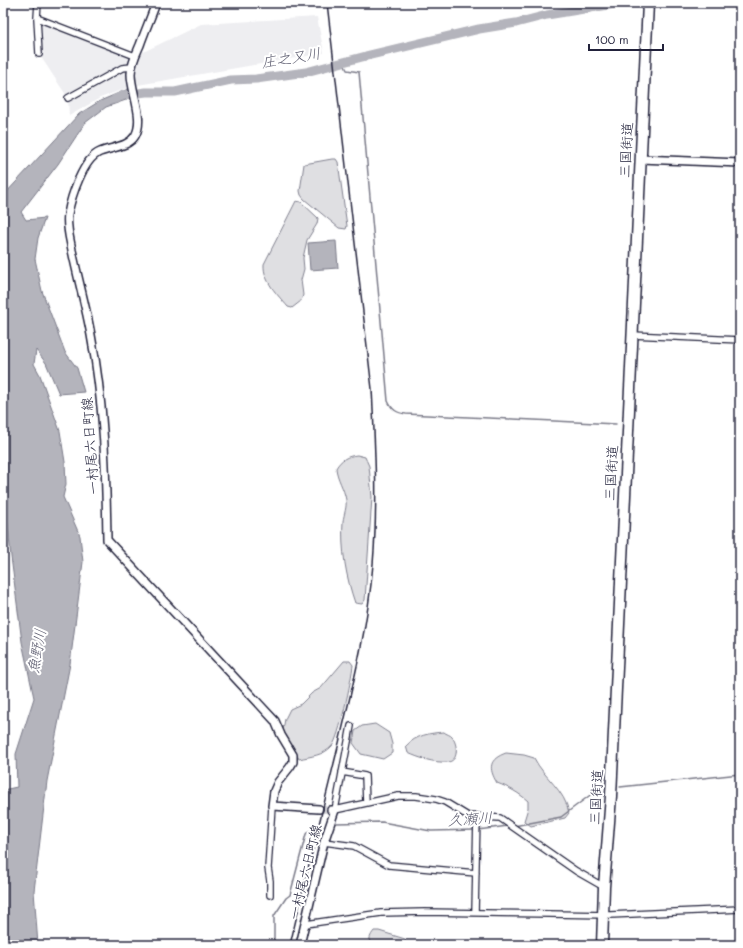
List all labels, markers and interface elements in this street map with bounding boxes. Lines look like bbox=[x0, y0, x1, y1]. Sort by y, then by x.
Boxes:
scale bar bbox=[589, 26, 663, 52]
text: 100 m bbox=[595, 31, 629, 47]
water label: 庄之又川 bbox=[260, 42, 322, 72]
street label: 三国街道 bbox=[615, 122, 636, 178]
street label: 一村尾六日町線 bbox=[77, 396, 102, 496]
street label: 三国街道 bbox=[600, 445, 621, 501]
water label: 魚野川 bbox=[22, 627, 50, 675]
street label: 三国街道 bbox=[585, 769, 606, 825]
water label: 久瀬川 bbox=[447, 807, 493, 829]
street label: 一村尾六日町線 bbox=[283, 822, 326, 922]

